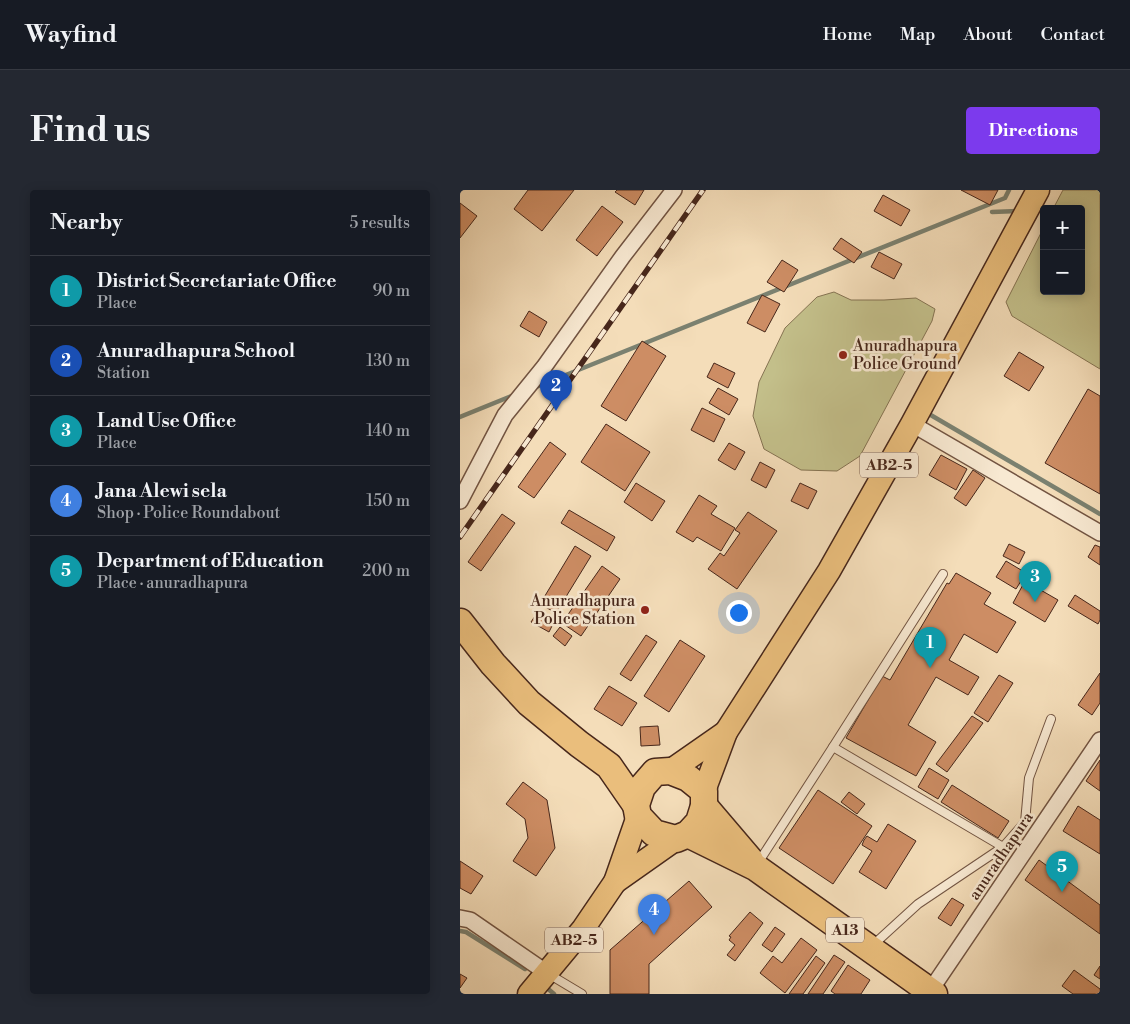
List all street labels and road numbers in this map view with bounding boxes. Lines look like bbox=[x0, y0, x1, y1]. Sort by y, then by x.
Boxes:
road number: AB2-5 bbox=[860, 452, 918, 478]
street label: anuradhapura bbox=[964, 807, 1038, 904]
road number: A13 bbox=[826, 918, 864, 942]
road number: AB2-5 bbox=[545, 928, 603, 952]

